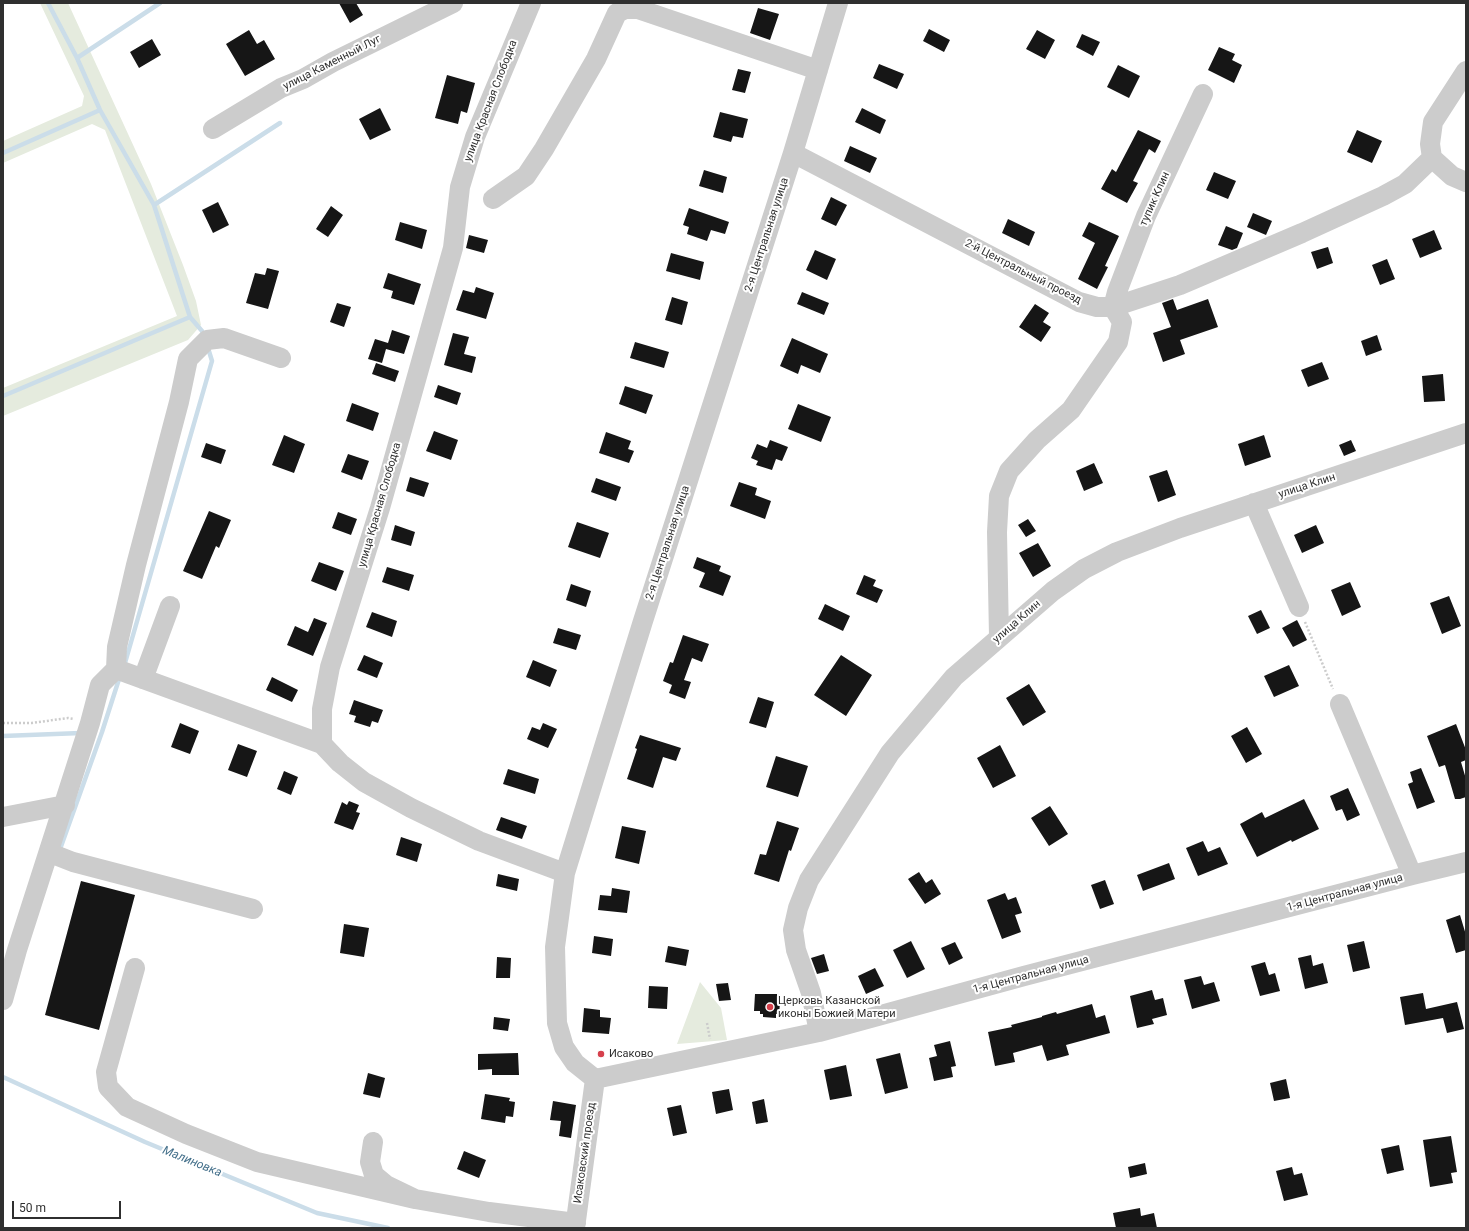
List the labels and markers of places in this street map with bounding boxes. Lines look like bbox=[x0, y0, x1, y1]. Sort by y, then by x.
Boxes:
place label: Церковь Казанской иконы Божией Матери bbox=[778, 994, 896, 1020]
marker: Церковь Казанской иконы Божией Матери bbox=[765, 1002, 775, 1012]
place label: Исаково bbox=[609, 1047, 653, 1061]
marker: Исаково bbox=[596, 1049, 606, 1059]

